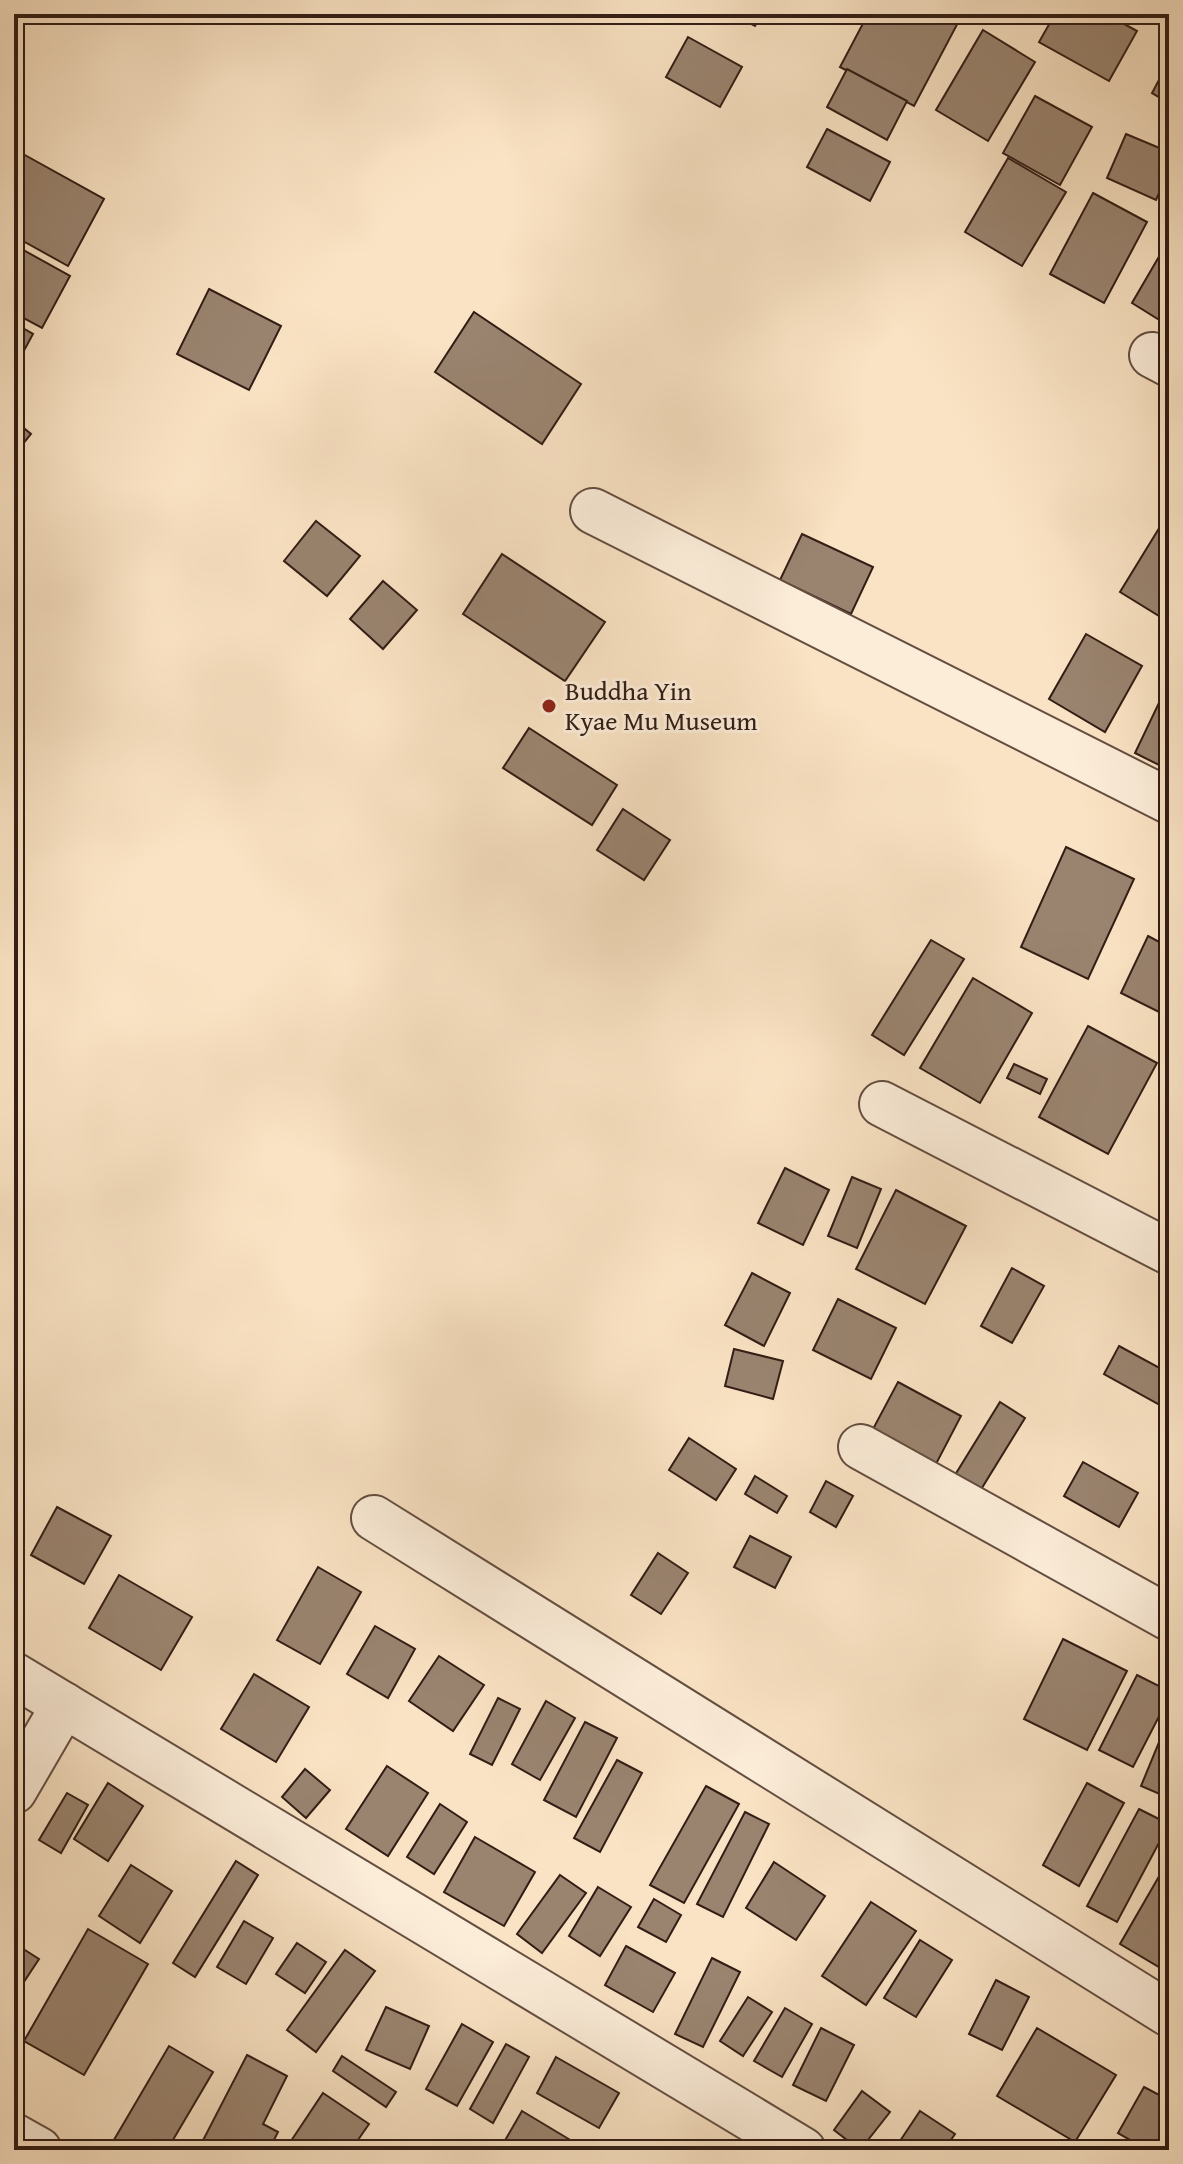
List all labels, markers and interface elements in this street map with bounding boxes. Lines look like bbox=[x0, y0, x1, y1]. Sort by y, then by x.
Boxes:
place label: Buddha Yin Kyae Mu Museum bbox=[565, 671, 757, 740]
marker: Buddha Yin Kyae Mu Museum bbox=[540, 697, 558, 715]

